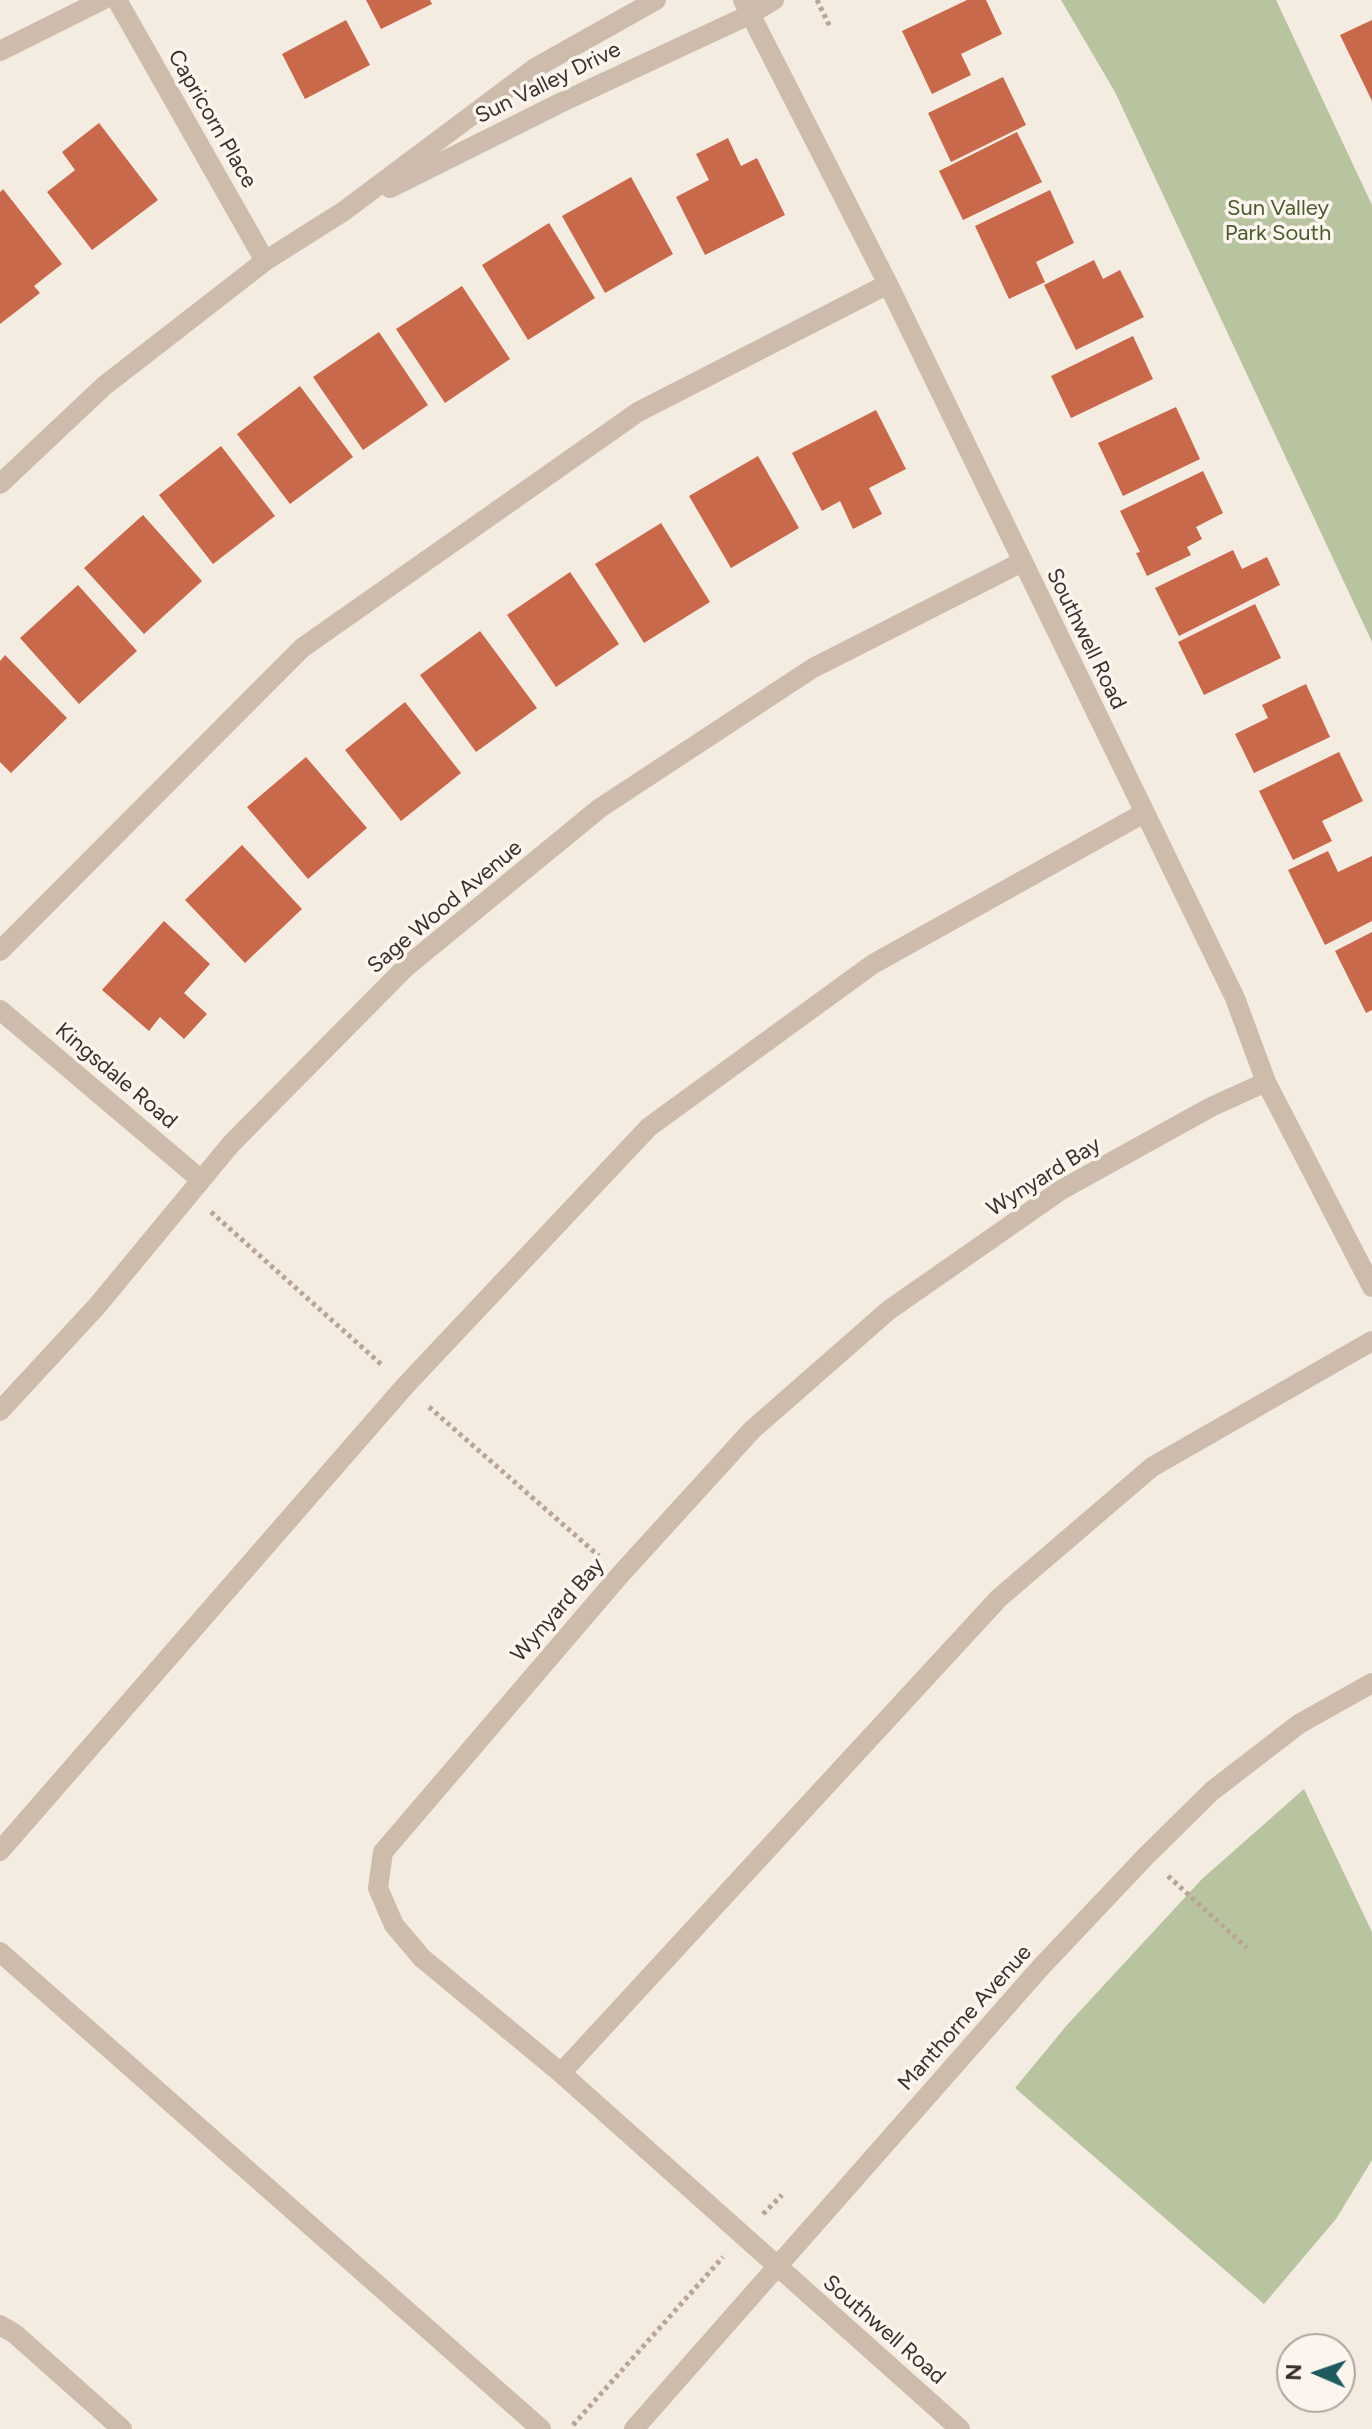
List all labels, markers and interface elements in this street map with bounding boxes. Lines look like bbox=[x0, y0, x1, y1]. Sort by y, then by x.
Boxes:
street label: Sun Valley Drive bbox=[471, 36, 625, 130]
street label: Capricorn Place bbox=[162, 45, 262, 193]
park label: Sun Valley Park South bbox=[1225, 196, 1331, 248]
street label: Southwell Road bbox=[1040, 564, 1132, 714]
street label: Sage Wood Avenue bbox=[362, 835, 528, 979]
street label: Kingsdale Road bbox=[50, 1017, 182, 1135]
street label: Wynyard Bay bbox=[982, 1132, 1106, 1222]
street label: Wynyard Bay bbox=[506, 1553, 610, 1667]
street label: Manthorne Avenue bbox=[893, 1940, 1037, 2096]
street label: Southwell Road bbox=[817, 2270, 951, 2390]
north arrow bbox=[1276, 2333, 1356, 2413]
text: N bbox=[1280, 2363, 1307, 2381]

